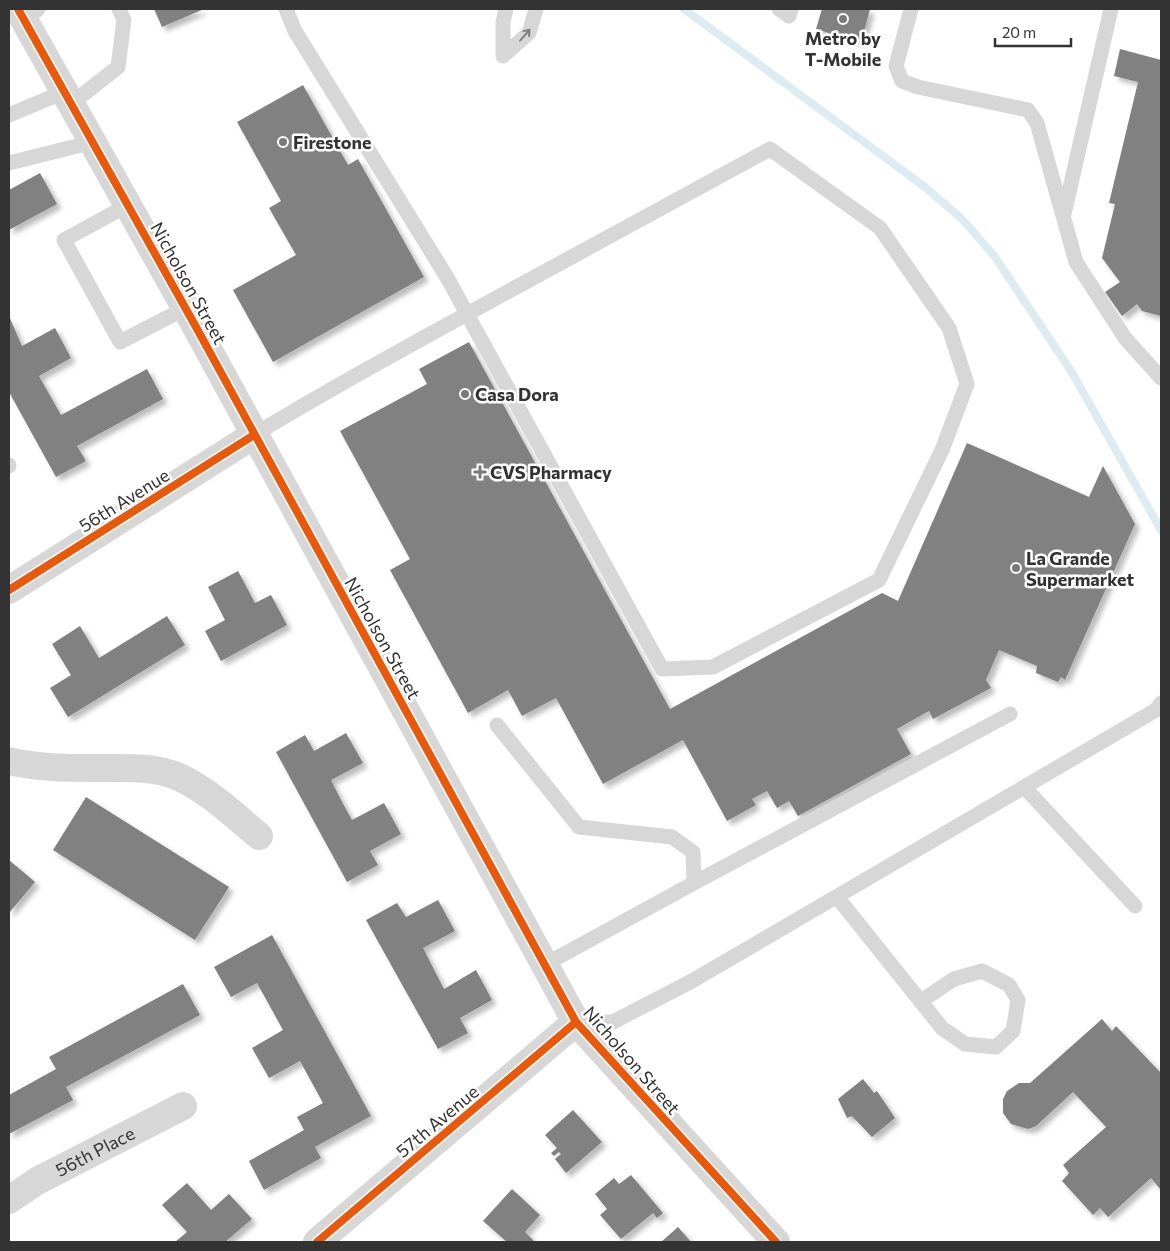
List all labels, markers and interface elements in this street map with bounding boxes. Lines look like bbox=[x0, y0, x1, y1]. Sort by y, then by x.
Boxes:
marker: Metro by T-Mobile bbox=[837, 13, 849, 25]
scale bar bbox=[995, 15, 1071, 47]
text: 20 m bbox=[1002, 23, 1036, 41]
place label: Metro by T-Mobile bbox=[805, 27, 881, 70]
one-way arrow bbox=[519, 29, 530, 42]
place label: Firestone bbox=[293, 131, 372, 153]
marker: Firestone bbox=[277, 136, 289, 148]
street label: Nicholson Street bbox=[146, 218, 232, 348]
place label: Casa Dora bbox=[475, 383, 559, 405]
marker: Casa Dora bbox=[459, 388, 471, 400]
place label: CVS Pharmacy bbox=[490, 461, 612, 483]
street label: 56th Avenue bbox=[75, 464, 173, 536]
marker: CVS Pharmacy bbox=[474, 466, 486, 478]
place label: La Grande Supermarket bbox=[1026, 547, 1135, 590]
marker: La Grande Supermarket bbox=[1010, 562, 1022, 574]
street label: Nicholson Street bbox=[340, 573, 426, 703]
street label: Nicholson Street bbox=[579, 1001, 685, 1119]
street label: 57th Avenue bbox=[391, 1080, 483, 1162]
street label: 56th Place bbox=[52, 1122, 138, 1181]

